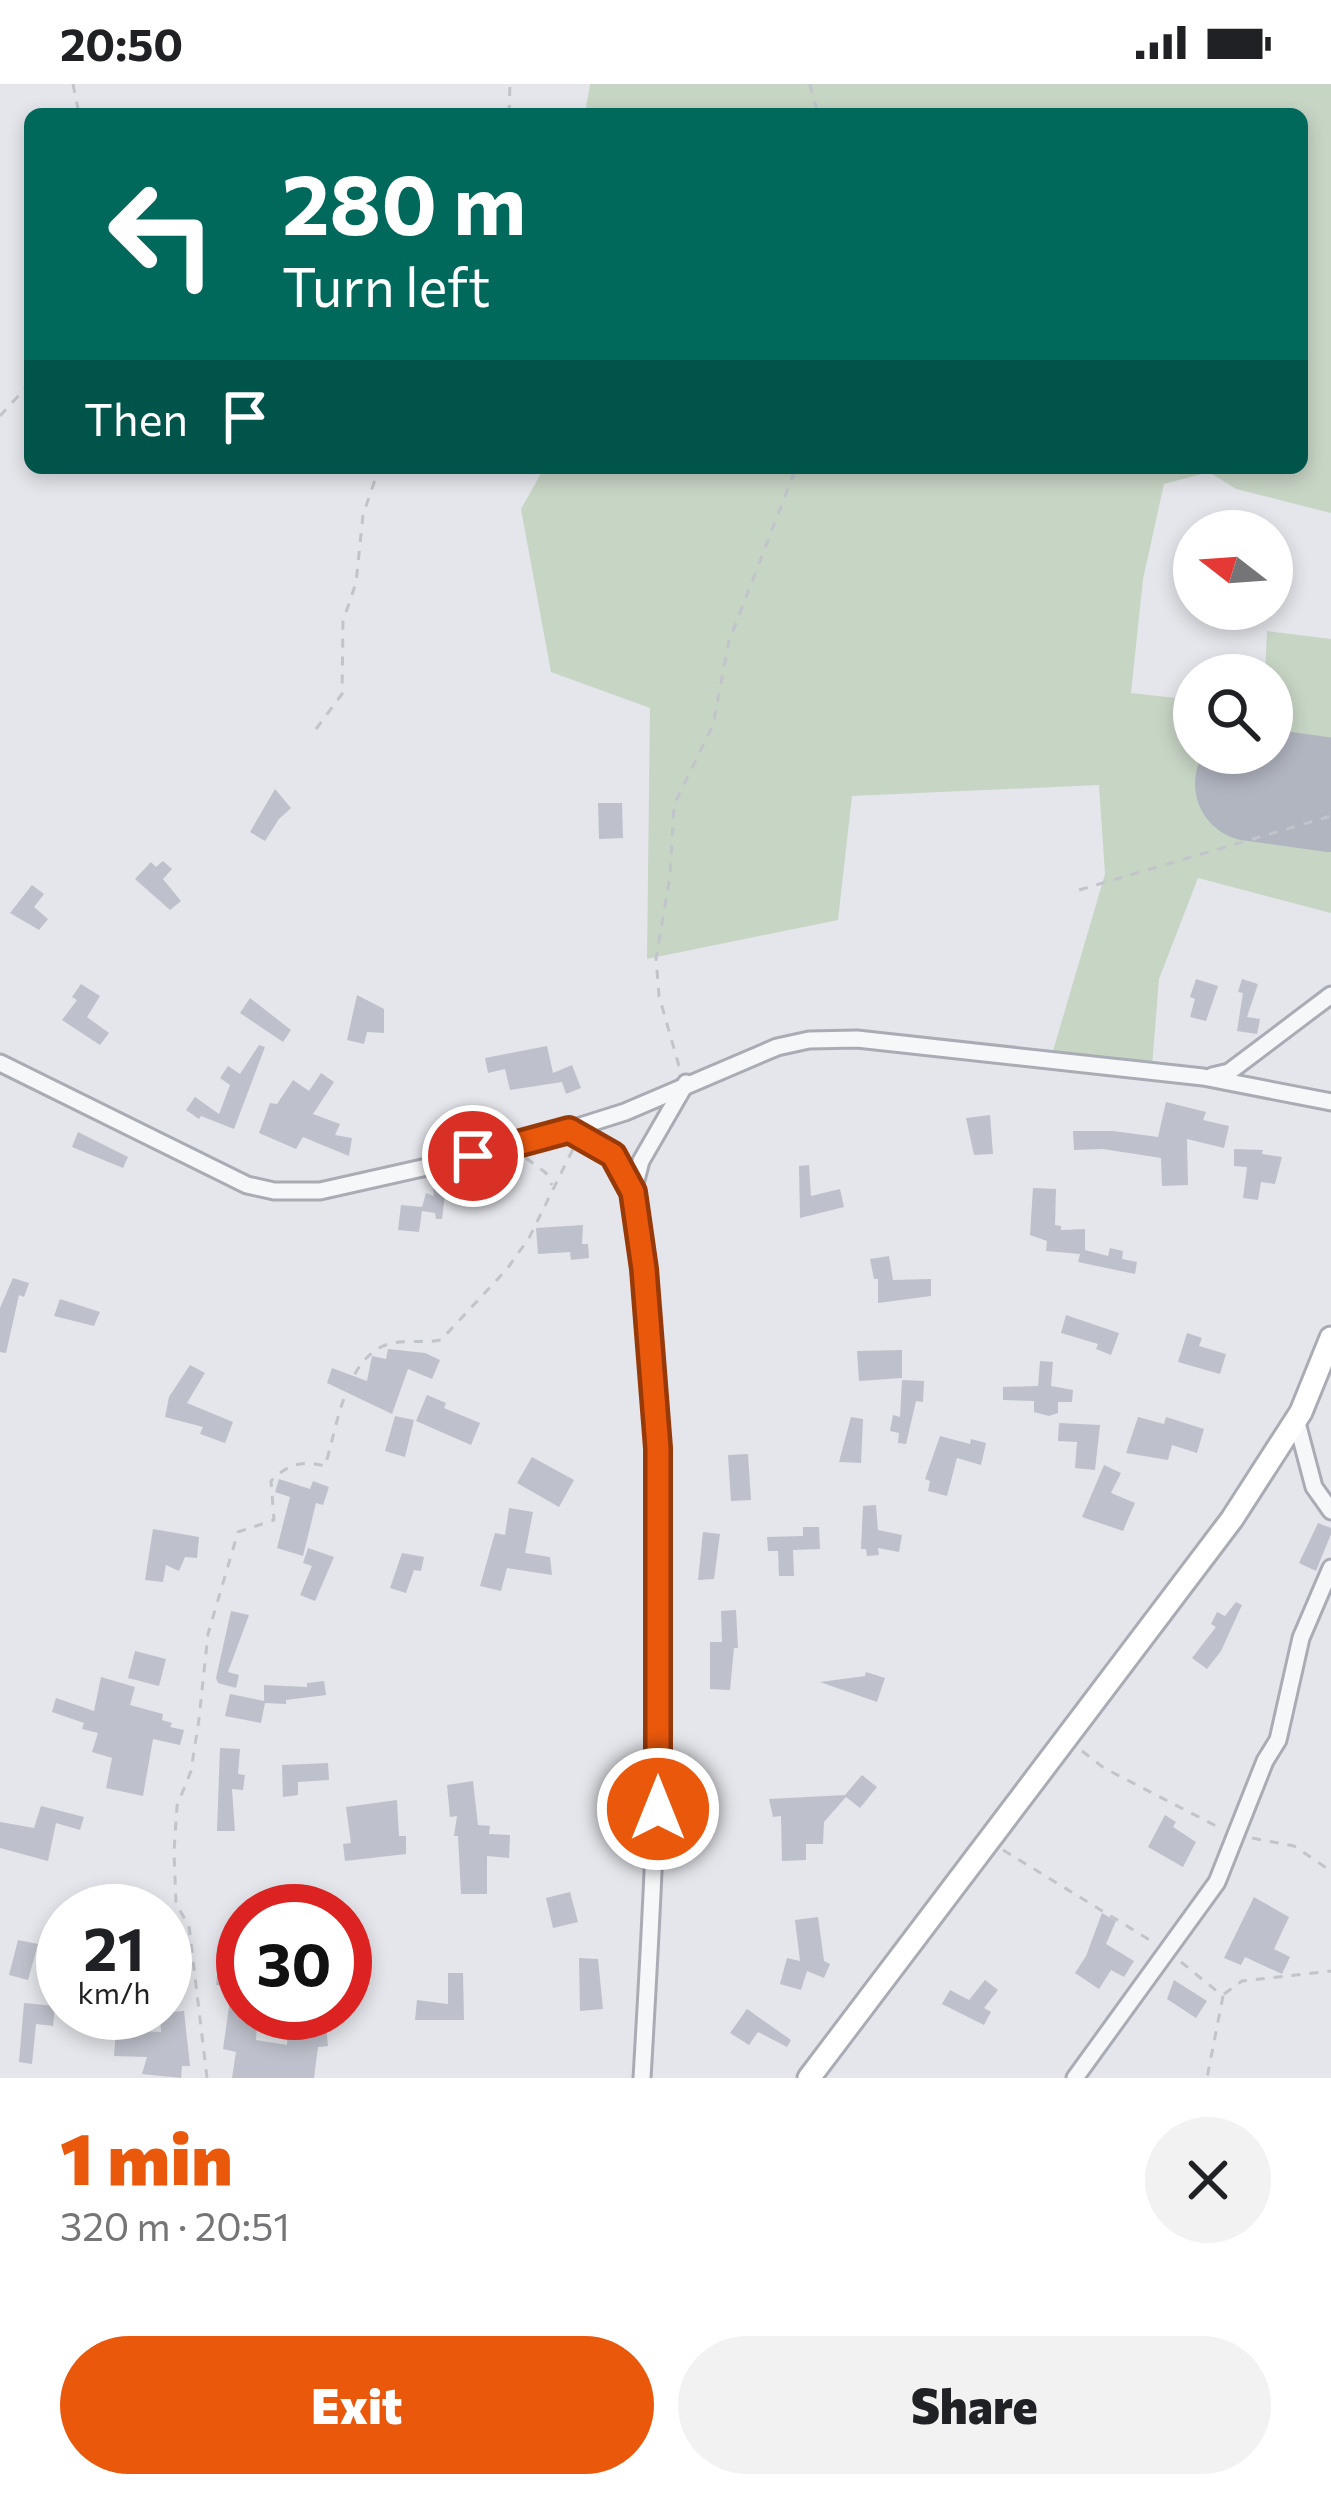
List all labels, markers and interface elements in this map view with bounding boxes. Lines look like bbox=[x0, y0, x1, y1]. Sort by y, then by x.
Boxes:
text: 20:50 bbox=[60, 15, 183, 70]
text: 280 m bbox=[282, 150, 526, 252]
icon: left bbox=[84, 156, 240, 312]
text: Turn left bbox=[282, 252, 490, 318]
icon: arrive bbox=[212, 384, 278, 450]
text: Then bbox=[84, 390, 188, 445]
north arrow bbox=[1173, 510, 1293, 630]
map controls bbox=[1173, 510, 1293, 774]
button: search bbox=[1173, 654, 1293, 774]
pin bbox=[422, 1105, 524, 1207]
icon: arrive bbox=[440, 1123, 506, 1189]
position arrow bbox=[595, 1746, 721, 1872]
speed limit sign: 30 bbox=[216, 1884, 372, 2040]
text: 21 bbox=[83, 1910, 145, 1983]
text: km/h bbox=[78, 1973, 150, 2010]
text: 1 min bbox=[60, 2112, 233, 2200]
button: close bbox=[1145, 2117, 1271, 2243]
text: 320 m · 20:51 bbox=[60, 2201, 290, 2249]
button: Exit bbox=[60, 2336, 654, 2474]
button: Share bbox=[678, 2336, 1271, 2474]

